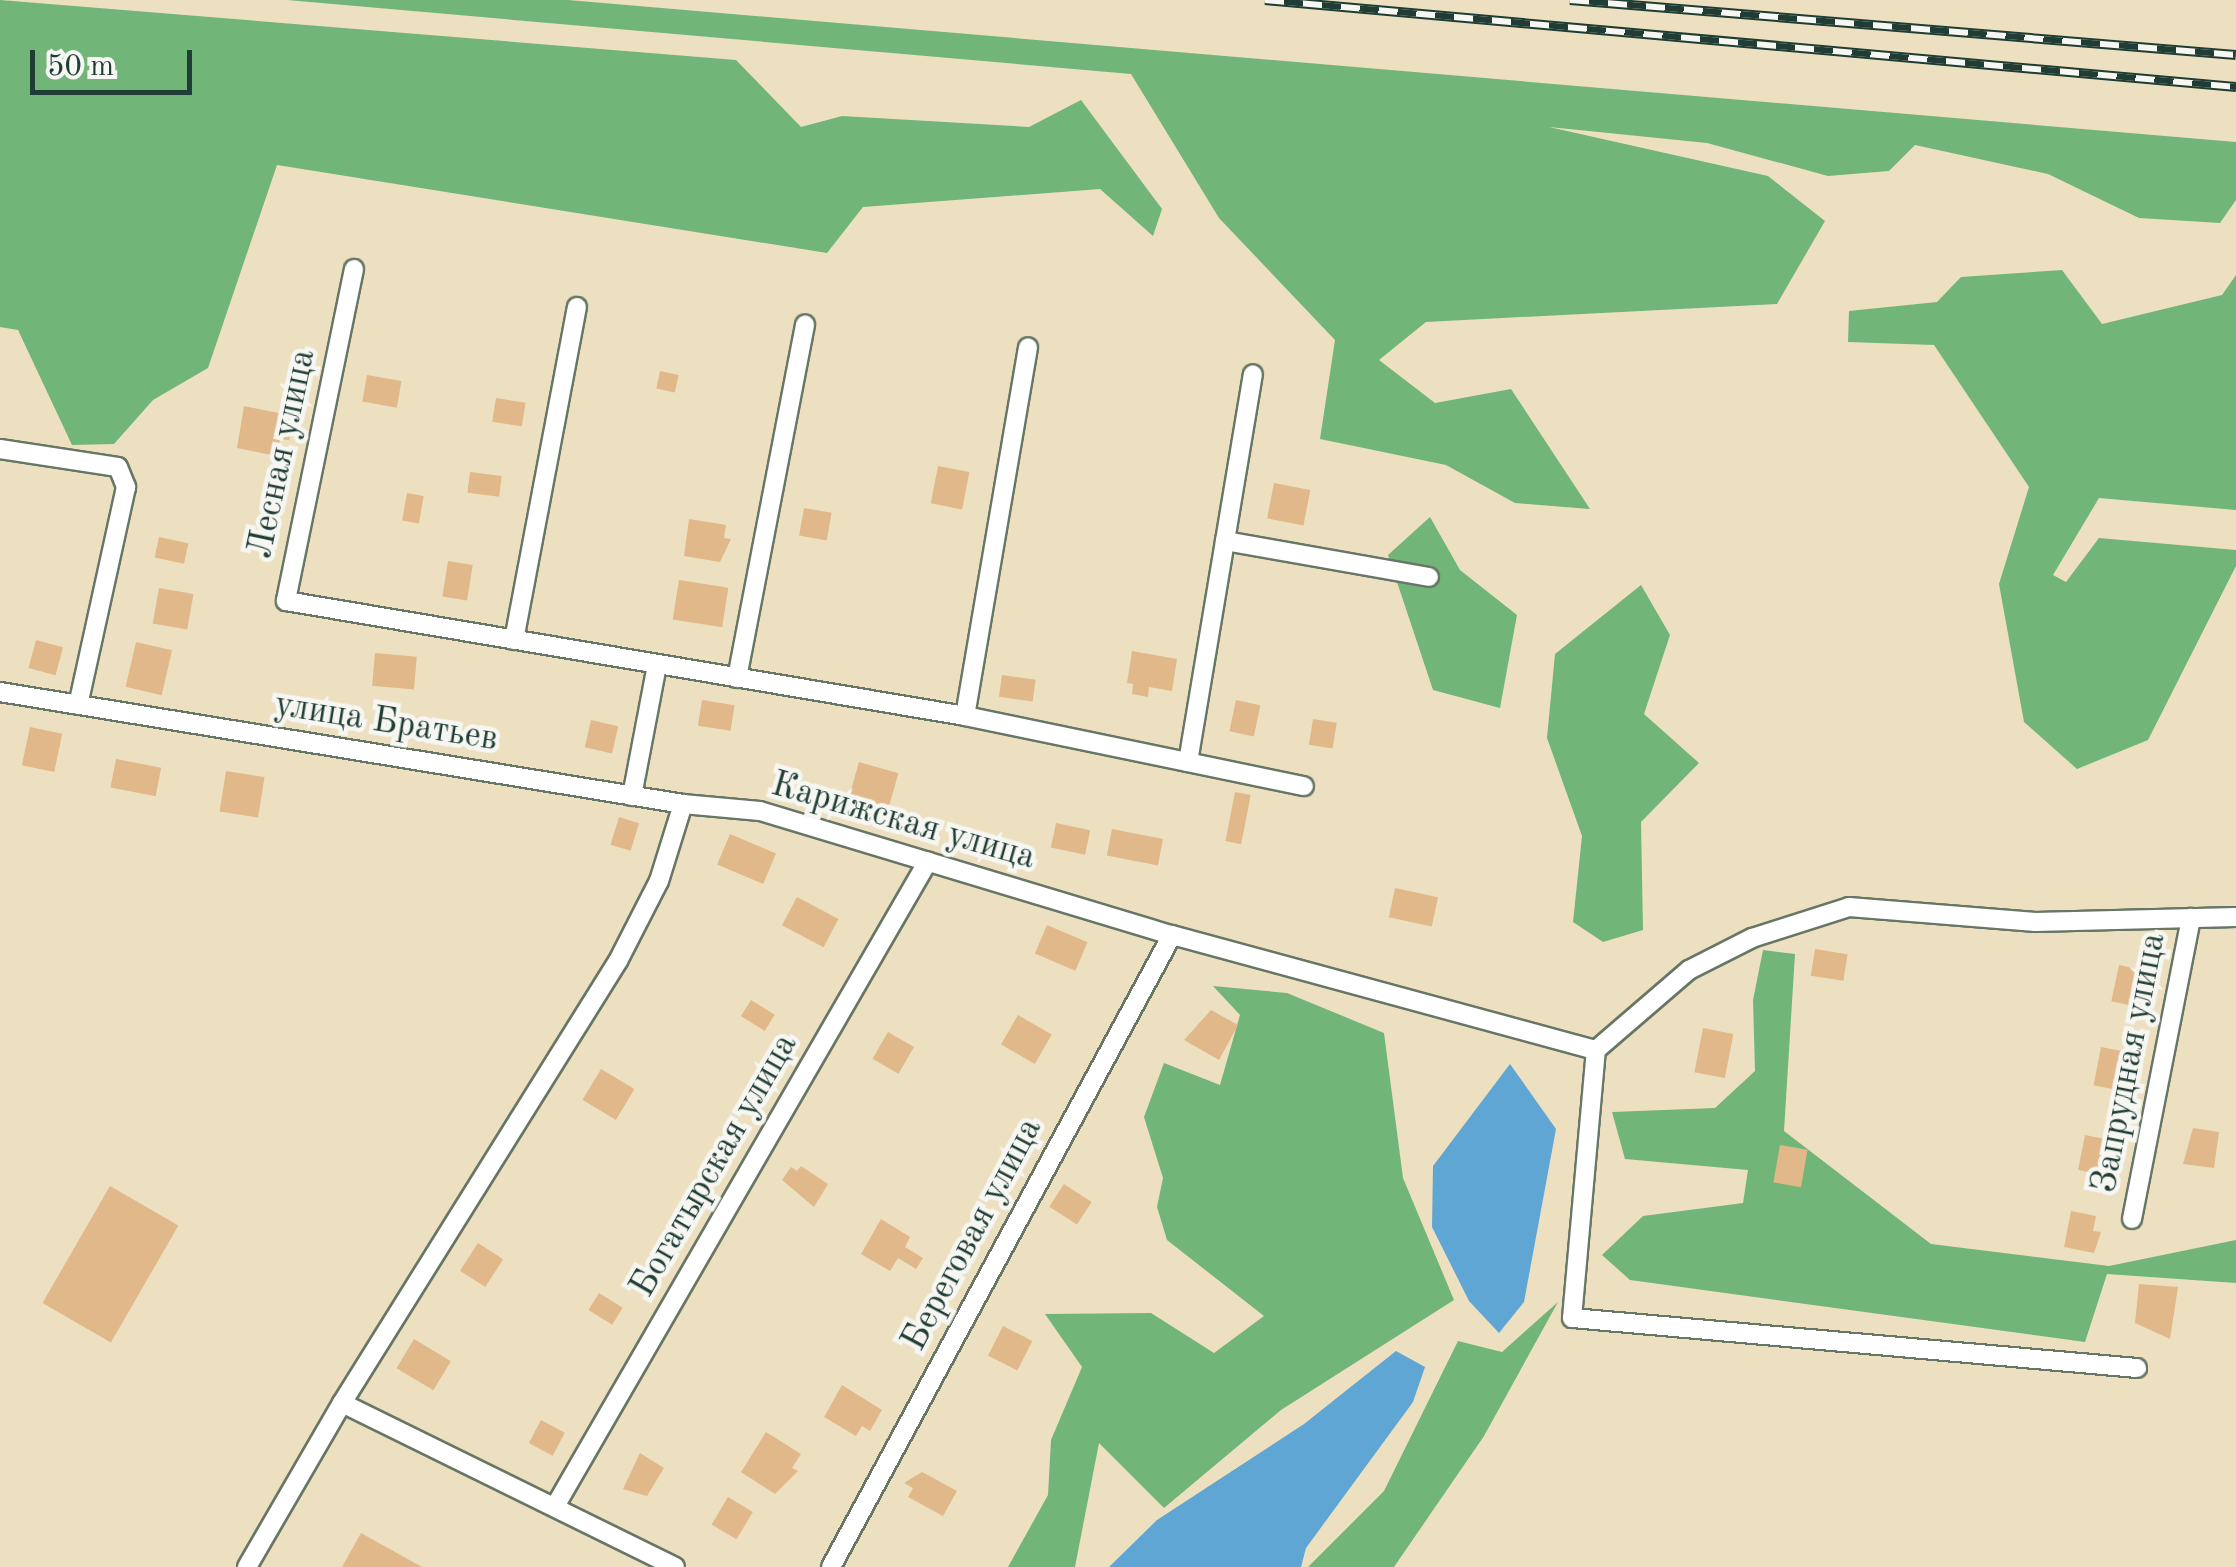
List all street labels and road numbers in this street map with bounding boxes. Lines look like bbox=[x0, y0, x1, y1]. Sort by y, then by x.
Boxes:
street label: Лесная улица bbox=[240, 346, 326, 562]
street label: улица Братьев bbox=[271, 685, 501, 761]
street label: Карижская улица bbox=[766, 764, 1040, 880]
street label: Запрудная улица bbox=[2084, 930, 2176, 1196]
street label: Богатырская улица bbox=[623, 1027, 807, 1305]
street label: Береговая улица bbox=[894, 1111, 1052, 1359]

